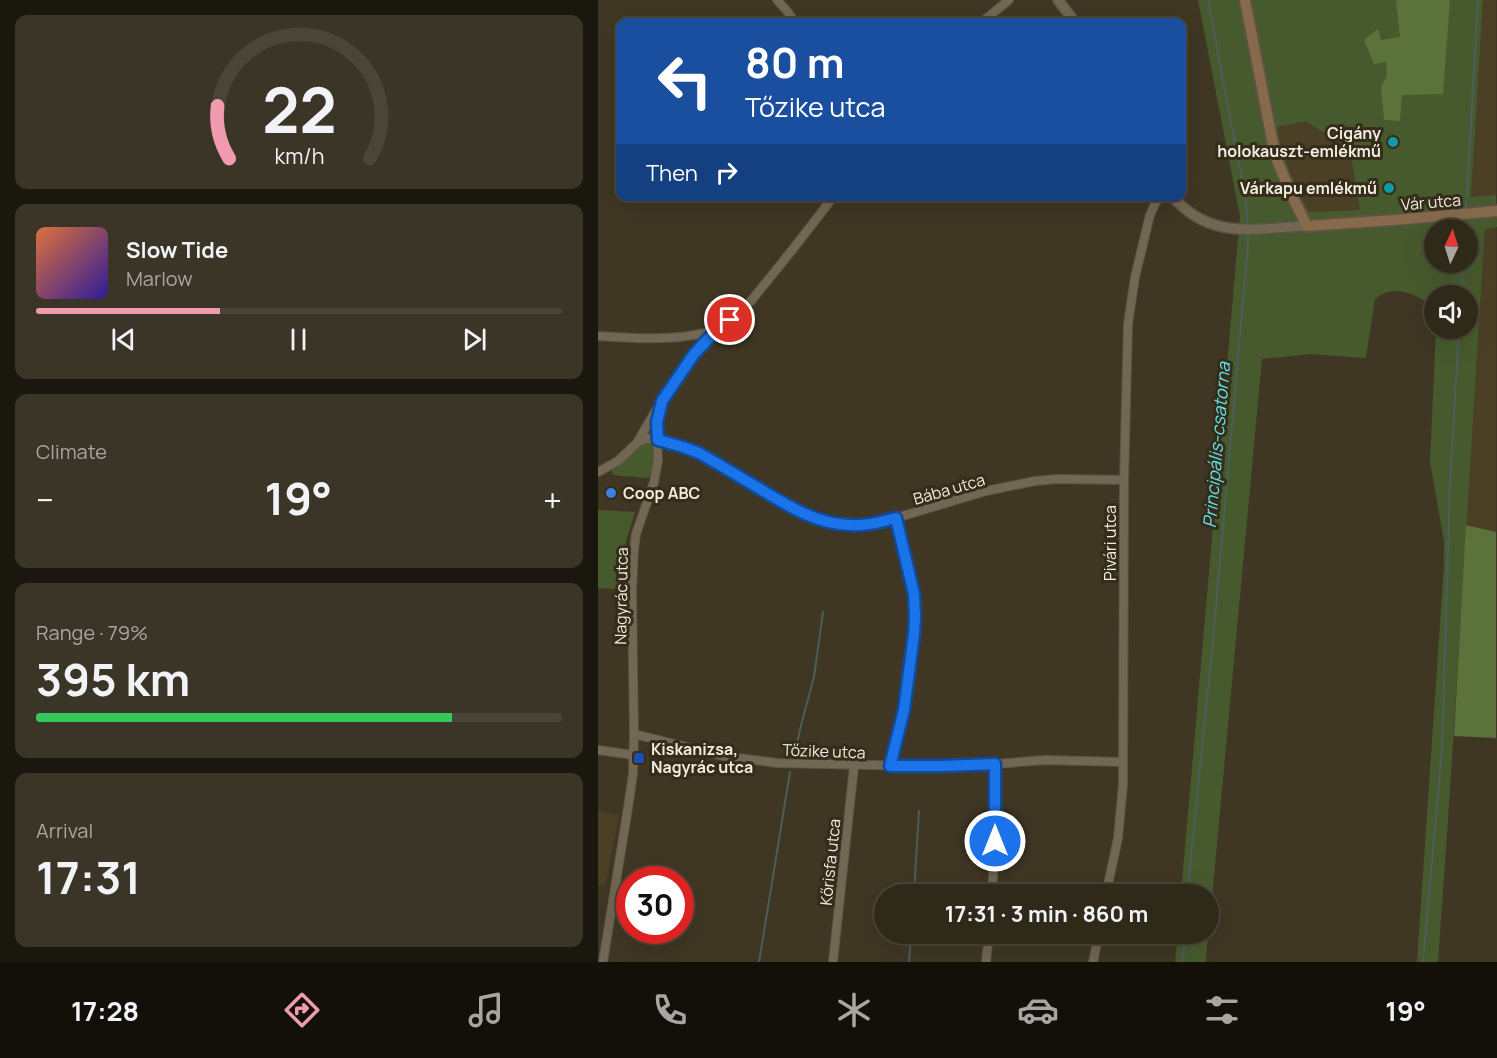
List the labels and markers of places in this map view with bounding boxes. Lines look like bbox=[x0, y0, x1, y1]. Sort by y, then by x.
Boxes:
place label: Cigány holokauszt-emlékmű bbox=[1217, 122, 1381, 162]
marker: Cigány holokauszt-emlékmű bbox=[1386, 135, 1400, 149]
place label: Várkapu emlékmű bbox=[1240, 177, 1377, 199]
marker: Várkapu emlékmű bbox=[1382, 181, 1396, 195]
pin bbox=[704, 294, 755, 345]
place label: Coop ABC bbox=[623, 482, 700, 504]
marker: Coop ABC bbox=[604, 486, 618, 500]
place label: Kiskanizsa, Nagyrác utca bbox=[651, 738, 753, 778]
marker: Kiskanizsa, Nagyrác utca bbox=[632, 751, 646, 765]

